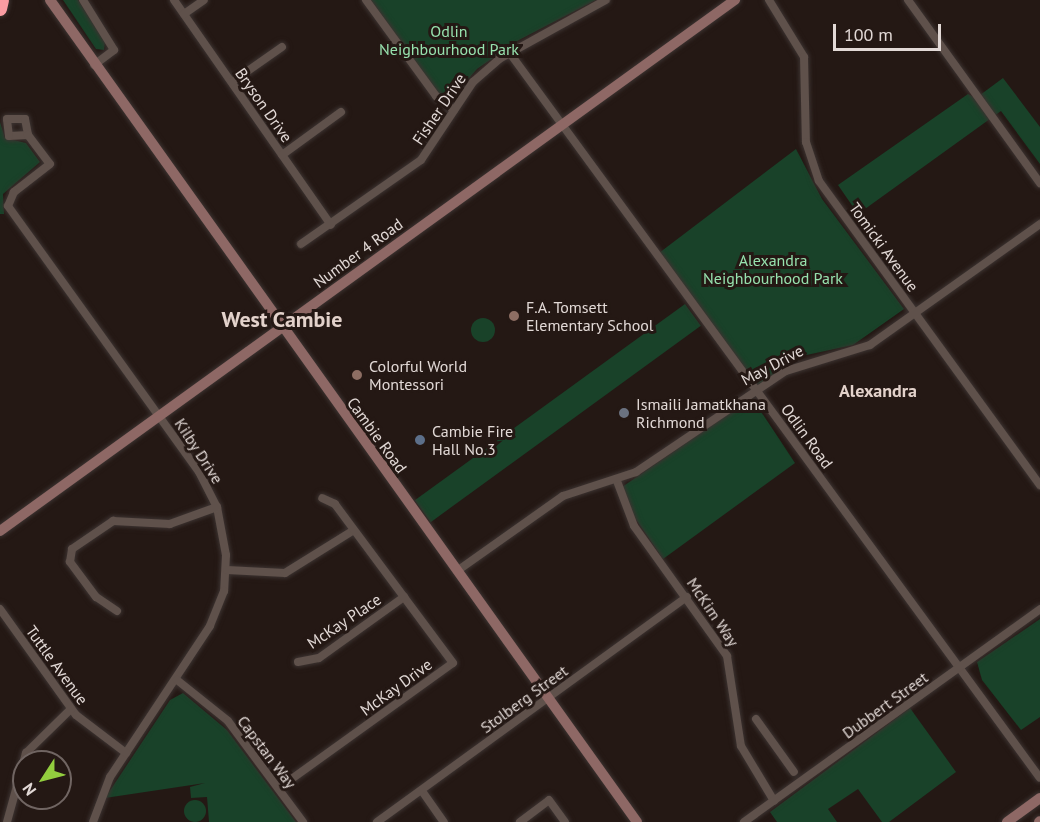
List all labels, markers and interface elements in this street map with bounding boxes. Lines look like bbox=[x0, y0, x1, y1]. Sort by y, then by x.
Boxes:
scale bar bbox=[836, 12, 944, 50]
park label: Odlin Neighbourhood Park bbox=[379, 21, 519, 59]
text: 100 m bbox=[844, 23, 893, 46]
street label: Bryson Drive bbox=[231, 64, 297, 146]
street label: Fisher Drive bbox=[408, 70, 470, 148]
street label: Tomicki Avenue bbox=[845, 198, 923, 296]
street label: Number 4 Road bbox=[310, 214, 406, 292]
park label: Alexandra Neighbourhood Park bbox=[703, 250, 843, 288]
place label: F.A. Tomsett Elementary School bbox=[526, 297, 654, 335]
district label: West Cambie bbox=[221, 307, 343, 333]
marker: F.A. Tomsett Elementary School bbox=[507, 309, 521, 323]
street label: May Drive bbox=[737, 341, 807, 389]
place label: Colorful World Montessori bbox=[369, 356, 467, 394]
marker: Colorful World Montessori bbox=[350, 368, 364, 382]
district label: Alexandra bbox=[839, 380, 917, 402]
street label: Cambie Road bbox=[343, 393, 411, 477]
place label: Ismaili Jamatkhana Richmond bbox=[636, 394, 766, 432]
street label: Odlin Road bbox=[777, 400, 837, 472]
marker: Ismaili Jamatkhana Richmond bbox=[617, 406, 631, 420]
street label: Kilby Drive bbox=[171, 414, 227, 488]
place label: Cambie Fire Hall No.3 bbox=[432, 421, 513, 459]
marker: Cambie Fire Hall No.3 bbox=[413, 433, 427, 447]
street label: McKim Way bbox=[683, 574, 743, 650]
street label: McKay Place bbox=[303, 589, 385, 653]
street label: Tuttle Avenue bbox=[22, 621, 92, 709]
street label: McKay Drive bbox=[356, 654, 436, 720]
street label: Stolberg Street bbox=[477, 661, 571, 737]
street label: Dubbert Street bbox=[839, 668, 931, 742]
street label: Capstan Way bbox=[233, 712, 301, 792]
north arrow bbox=[12, 750, 72, 810]
text: N bbox=[18, 779, 40, 800]

